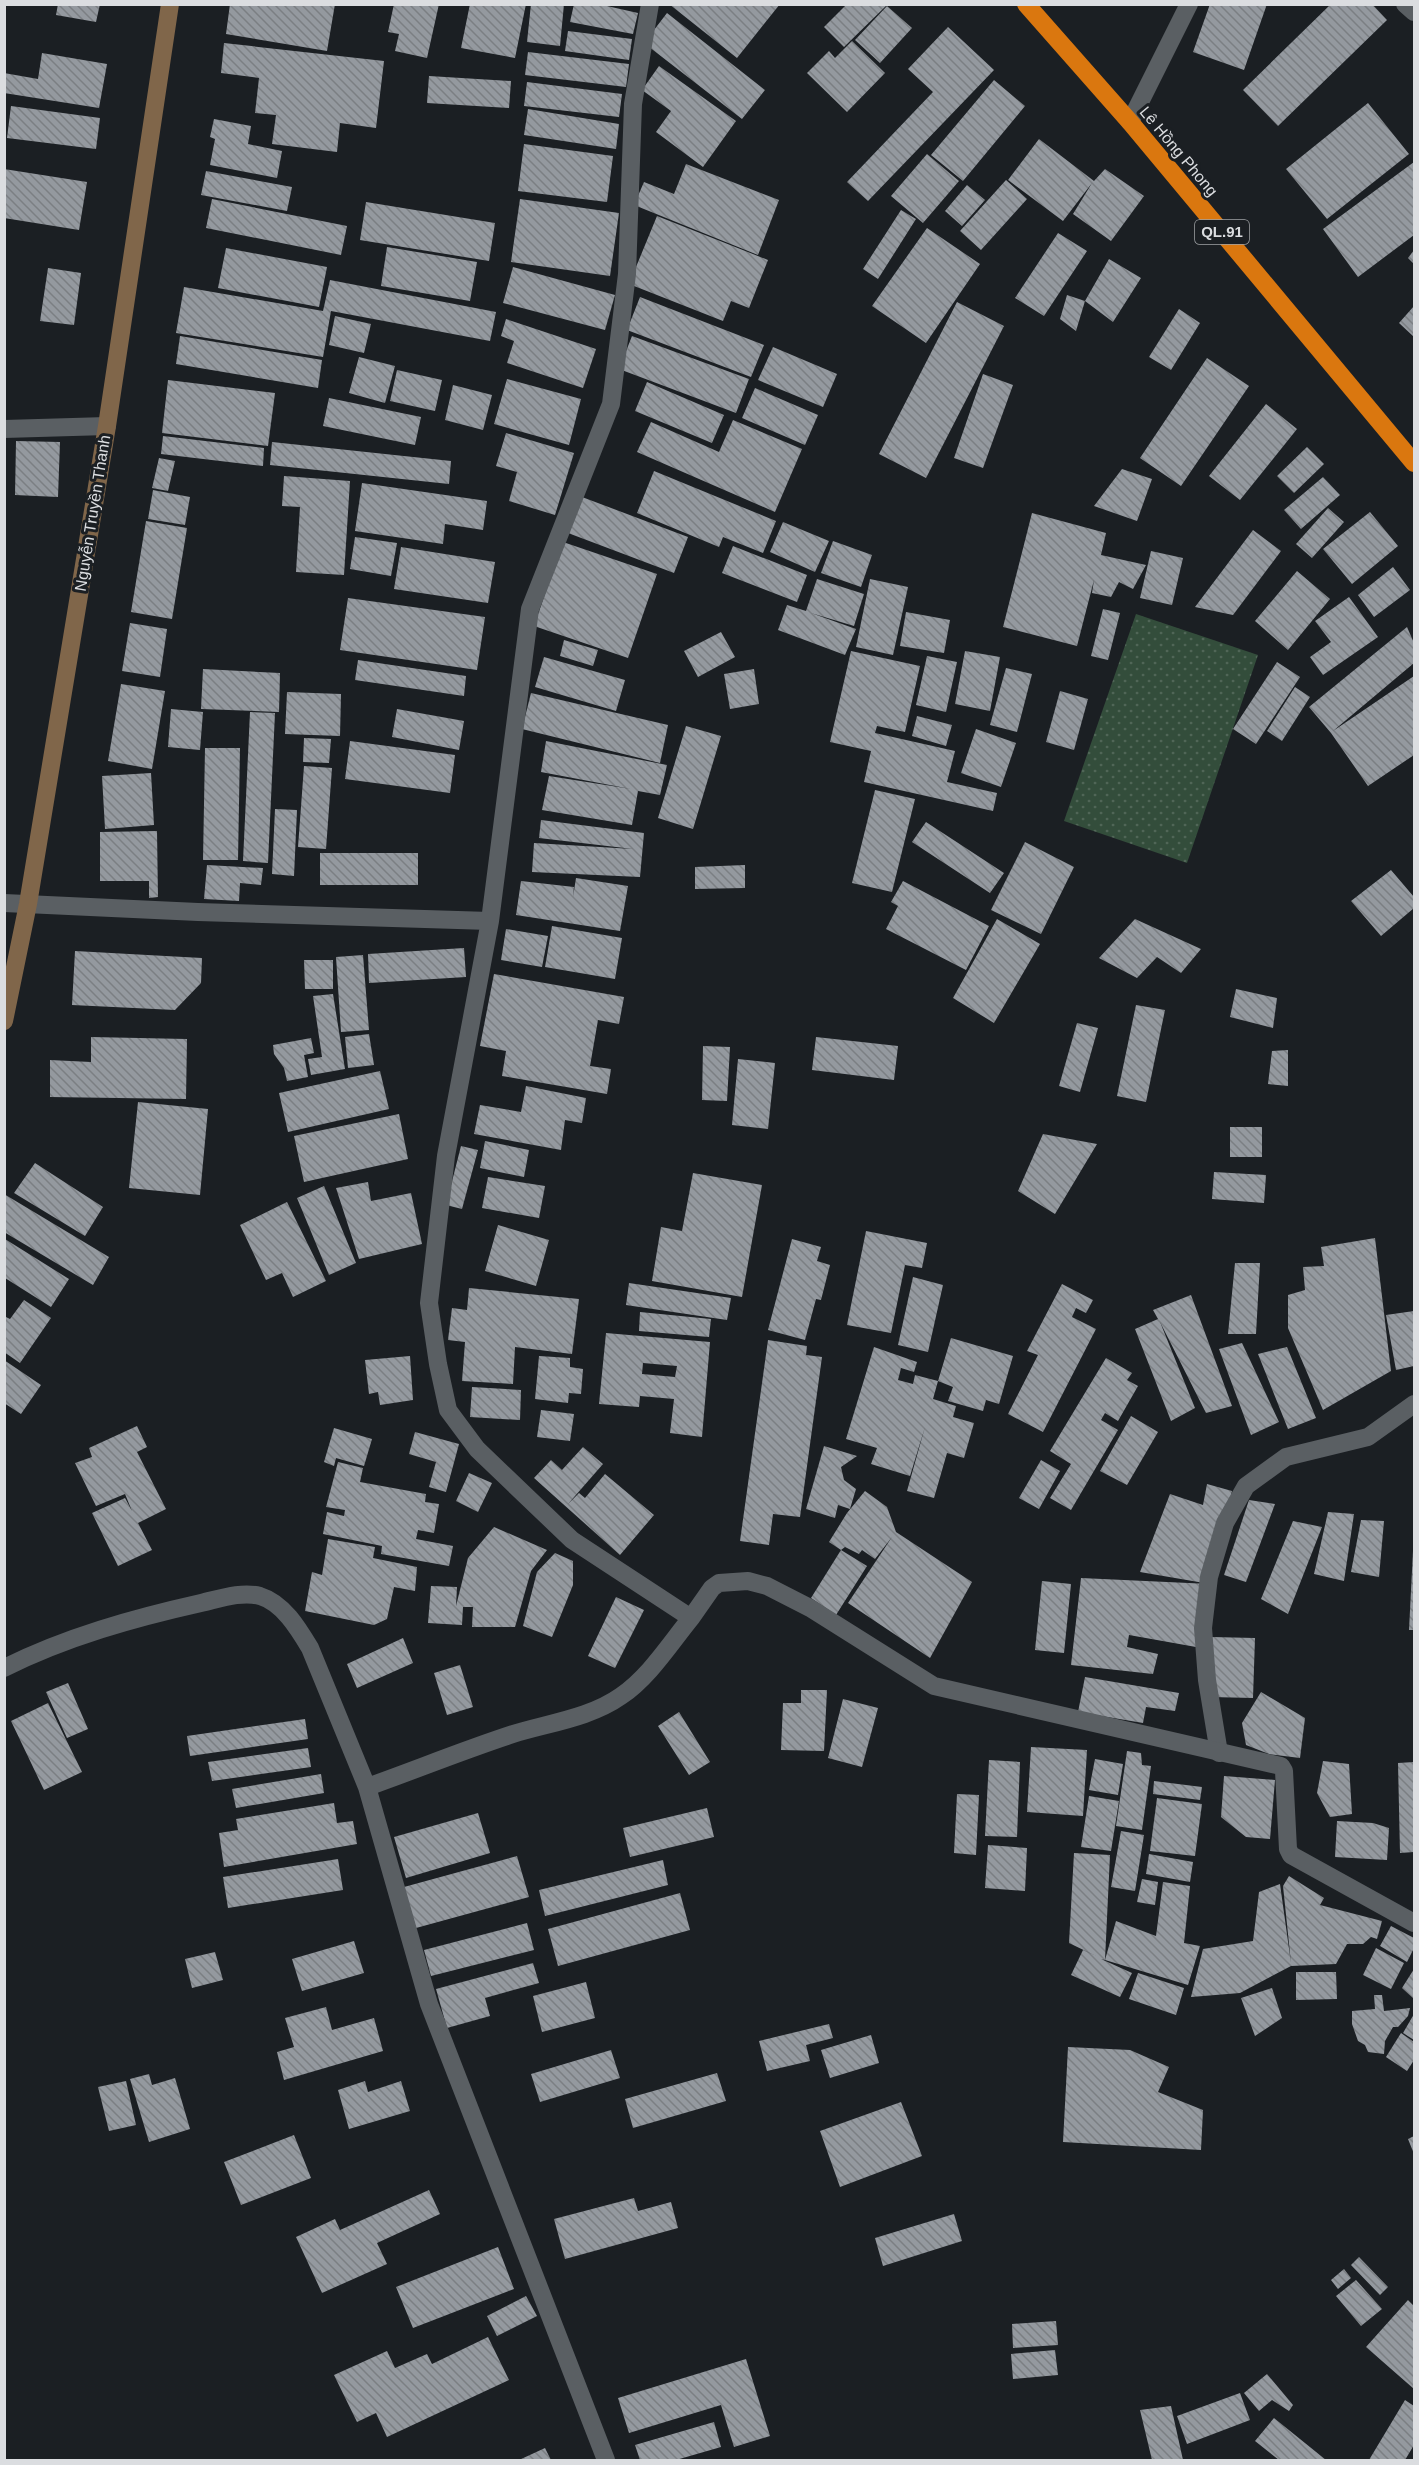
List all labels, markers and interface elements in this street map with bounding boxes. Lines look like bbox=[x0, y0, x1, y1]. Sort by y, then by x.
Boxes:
street label: Lê Hồng Phong bbox=[1136, 103, 1221, 199]
road number: QL.91 bbox=[1195, 220, 1249, 244]
street label: Nguyễn Truyền Thanh bbox=[71, 434, 113, 592]

